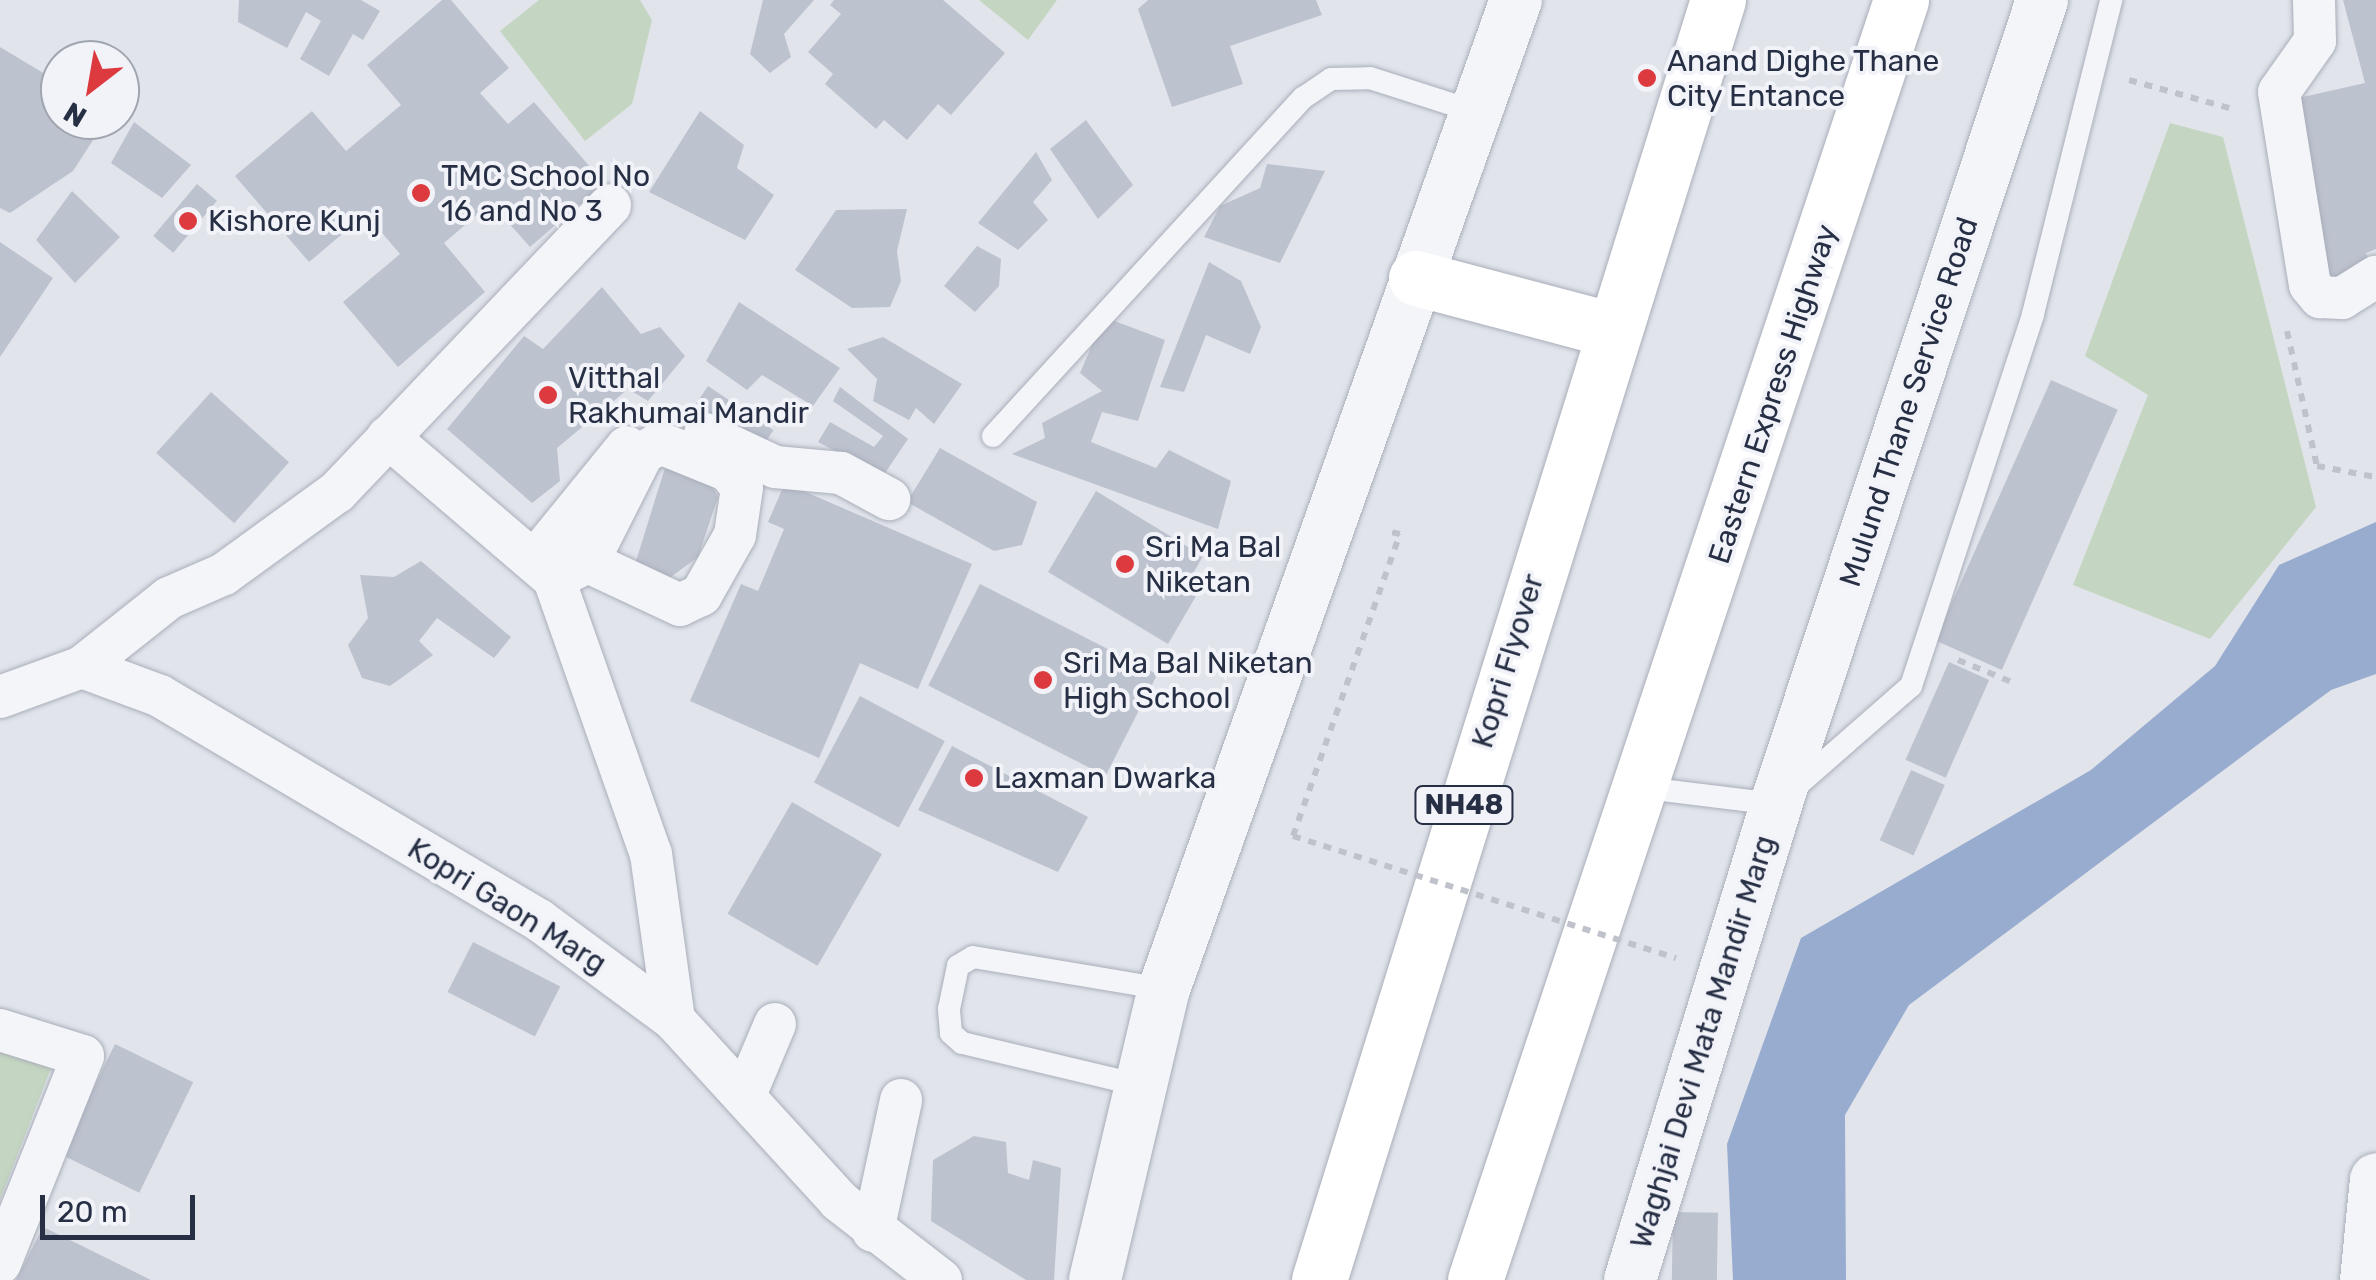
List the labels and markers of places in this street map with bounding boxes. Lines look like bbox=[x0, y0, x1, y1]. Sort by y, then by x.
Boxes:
place label: Anand Dighe Thane City Entance bbox=[1667, 43, 1940, 114]
marker: Anand Dighe Thane City Entance bbox=[1636, 67, 1658, 89]
place label: TMC School No 16 and No 3 bbox=[441, 158, 650, 228]
marker: TMC School No 16 and No 3 bbox=[410, 182, 432, 204]
place label: Kishore Kunj bbox=[208, 203, 381, 239]
marker: Kishore Kunj bbox=[177, 210, 199, 232]
place label: Vitthal Rakhumai Mandir bbox=[568, 360, 809, 430]
marker: Vitthal Rakhumai Mandir bbox=[537, 384, 559, 406]
place label: Sri Ma Bal Niketan bbox=[1145, 529, 1281, 600]
marker: Sri Ma Bal Niketan bbox=[1114, 553, 1136, 575]
place label: Sri Ma Bal Niketan High School bbox=[1063, 645, 1313, 716]
marker: Sri Ma Bal Niketan High School bbox=[1032, 669, 1054, 691]
place label: Laxman Dwarka bbox=[994, 760, 1216, 796]
marker: Laxman Dwarka bbox=[963, 767, 985, 789]

